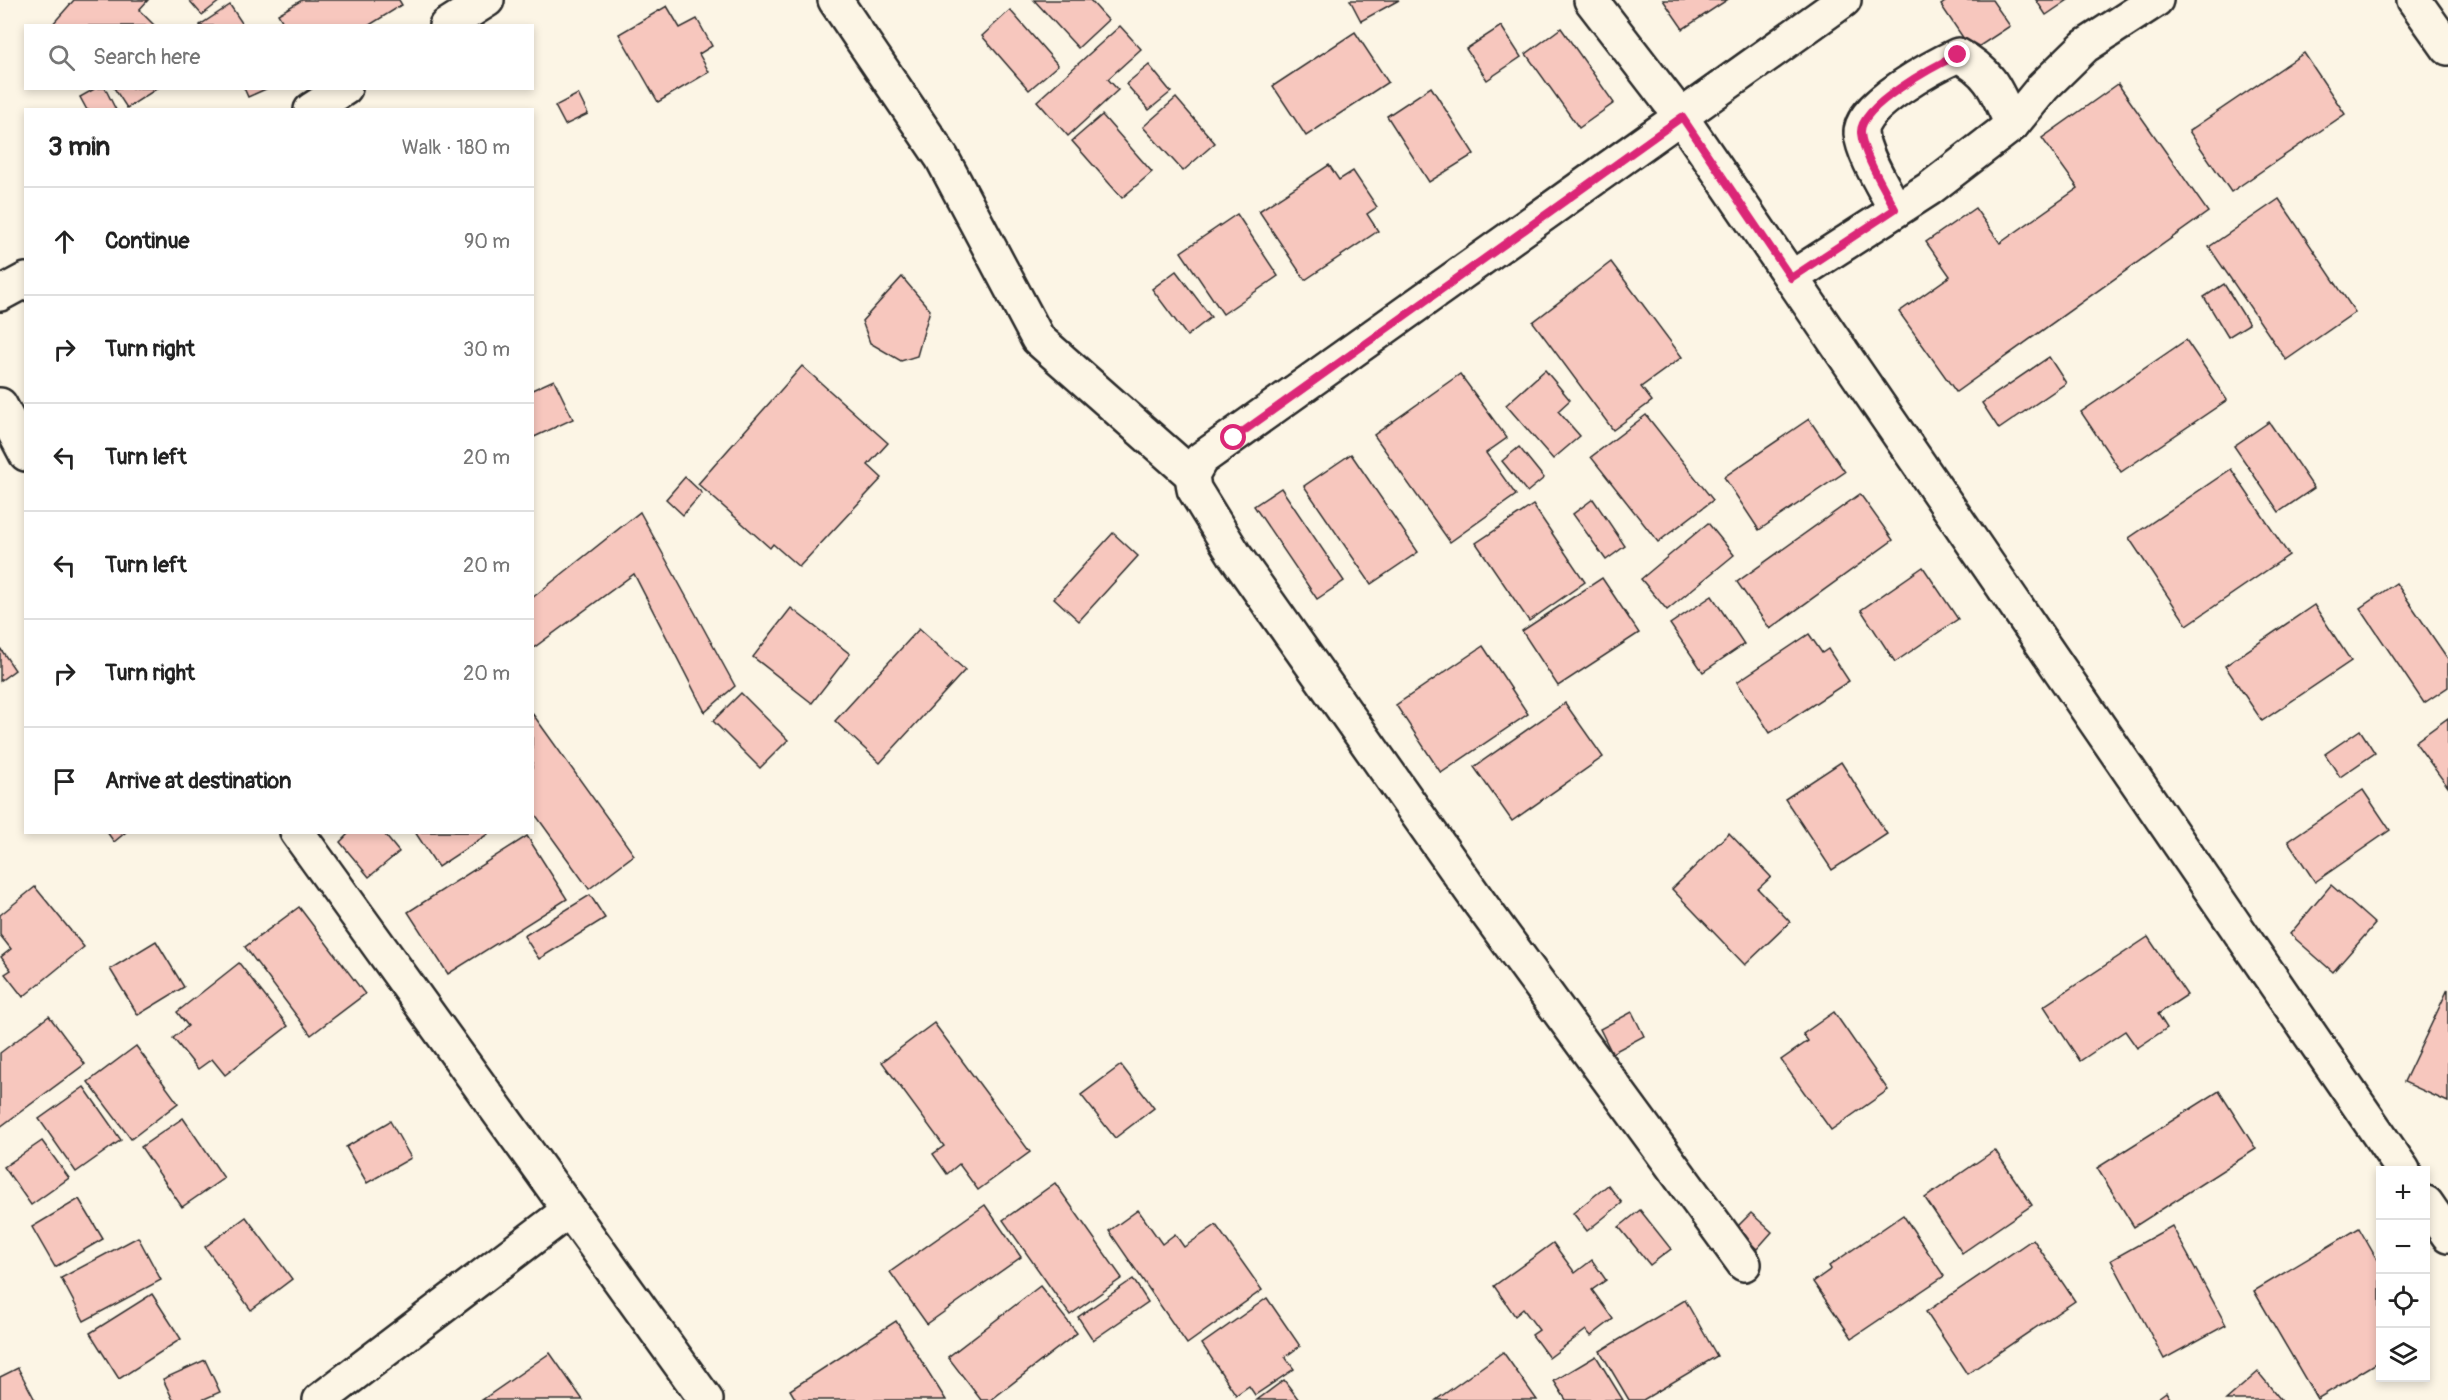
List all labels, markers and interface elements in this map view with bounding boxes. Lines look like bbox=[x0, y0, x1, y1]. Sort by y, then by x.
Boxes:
search box bbox=[24, 24, 534, 90]
icon: search bbox=[45, 41, 78, 74]
route end bbox=[1944, 41, 1970, 67]
text: Search here bbox=[93, 43, 200, 71]
text: 3 min bbox=[48, 131, 110, 163]
text: Walk · 180 m bbox=[402, 135, 510, 160]
icon: ahead bbox=[48, 225, 81, 258]
text: Continue bbox=[105, 227, 189, 255]
text: 90 m bbox=[464, 229, 510, 254]
icon: right bbox=[48, 333, 81, 366]
text: Turn right bbox=[105, 335, 195, 363]
text: 30 m bbox=[463, 337, 510, 362]
route start bbox=[1220, 424, 1246, 450]
icon: left bbox=[48, 441, 81, 474]
text: Turn left bbox=[105, 443, 187, 471]
text: 20 m bbox=[463, 445, 510, 470]
icon: left bbox=[48, 549, 81, 582]
text: Turn left bbox=[105, 551, 187, 579]
text: 20 m bbox=[463, 553, 510, 578]
icon: right bbox=[48, 657, 81, 690]
text: Turn right bbox=[105, 659, 195, 687]
text: 20 m bbox=[463, 661, 510, 686]
icon: arrive bbox=[48, 765, 81, 798]
text: Arrive at destination bbox=[105, 767, 291, 795]
map controls bbox=[2376, 1166, 2430, 1382]
button: + bbox=[2376, 1166, 2430, 1220]
button: − bbox=[2376, 1220, 2430, 1274]
button: locate bbox=[2376, 1274, 2430, 1328]
button: layers bbox=[2376, 1328, 2430, 1382]

